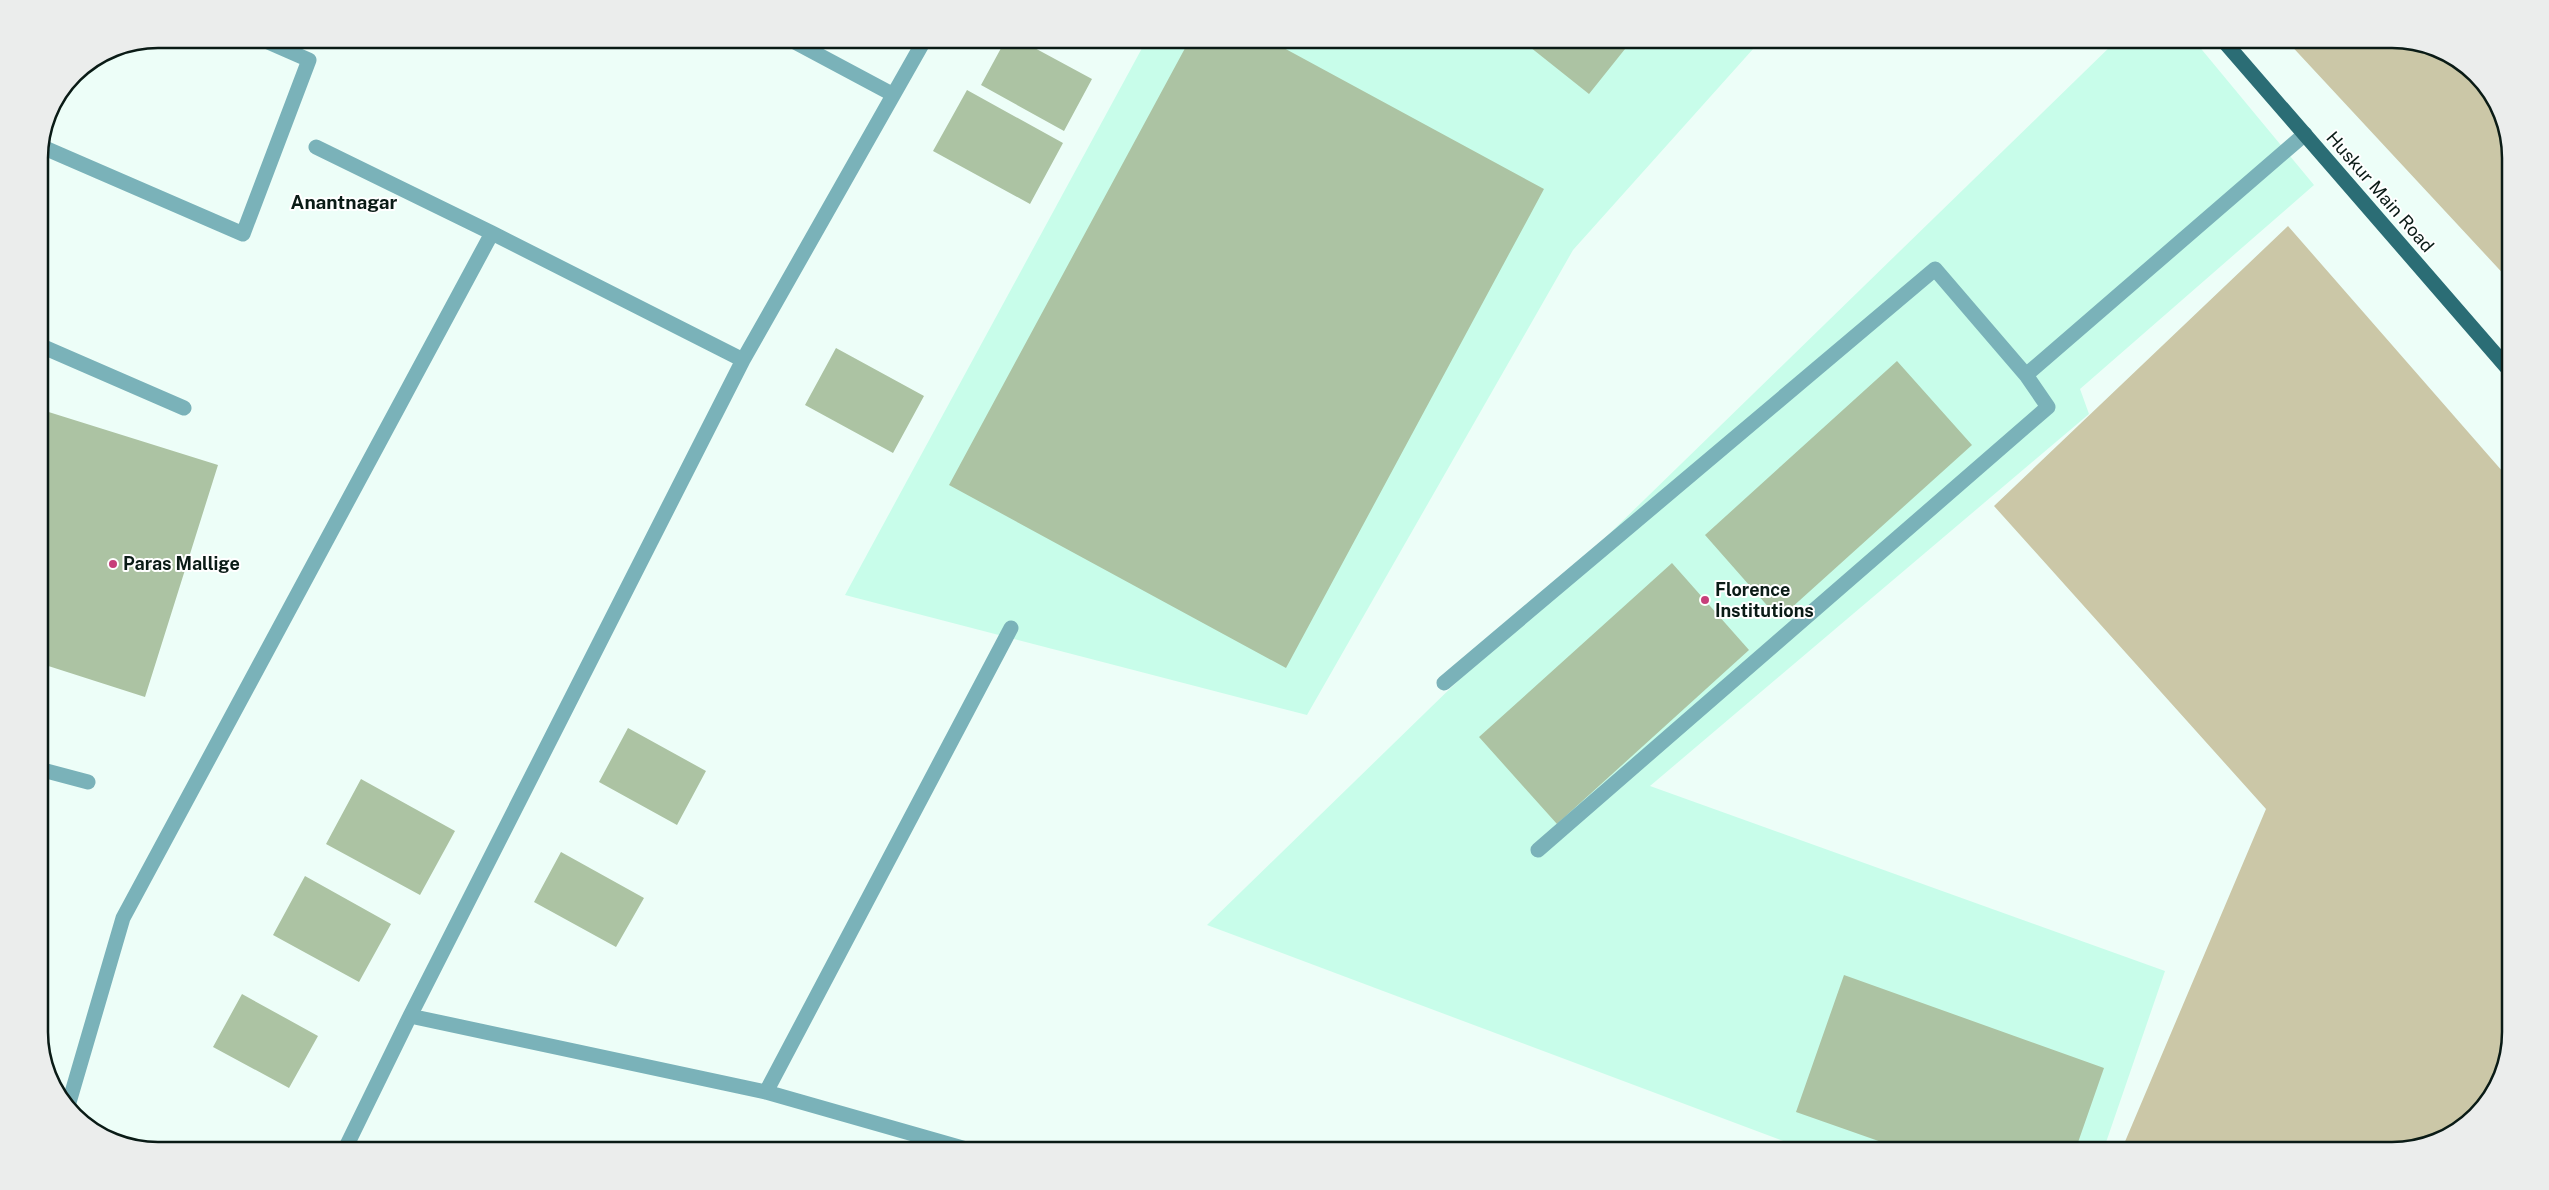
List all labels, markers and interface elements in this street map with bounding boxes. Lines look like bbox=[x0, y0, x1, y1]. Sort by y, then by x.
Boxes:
street label: Huskur Main Road bbox=[2322, 127, 2439, 256]
district label: Anantnagar bbox=[291, 191, 398, 213]
place label: Paras Mallige bbox=[123, 553, 240, 574]
marker: Paras Mallige bbox=[107, 558, 119, 570]
place label: Florence Institutions bbox=[1715, 579, 1814, 621]
marker: Florence Institutions bbox=[1699, 594, 1711, 606]

